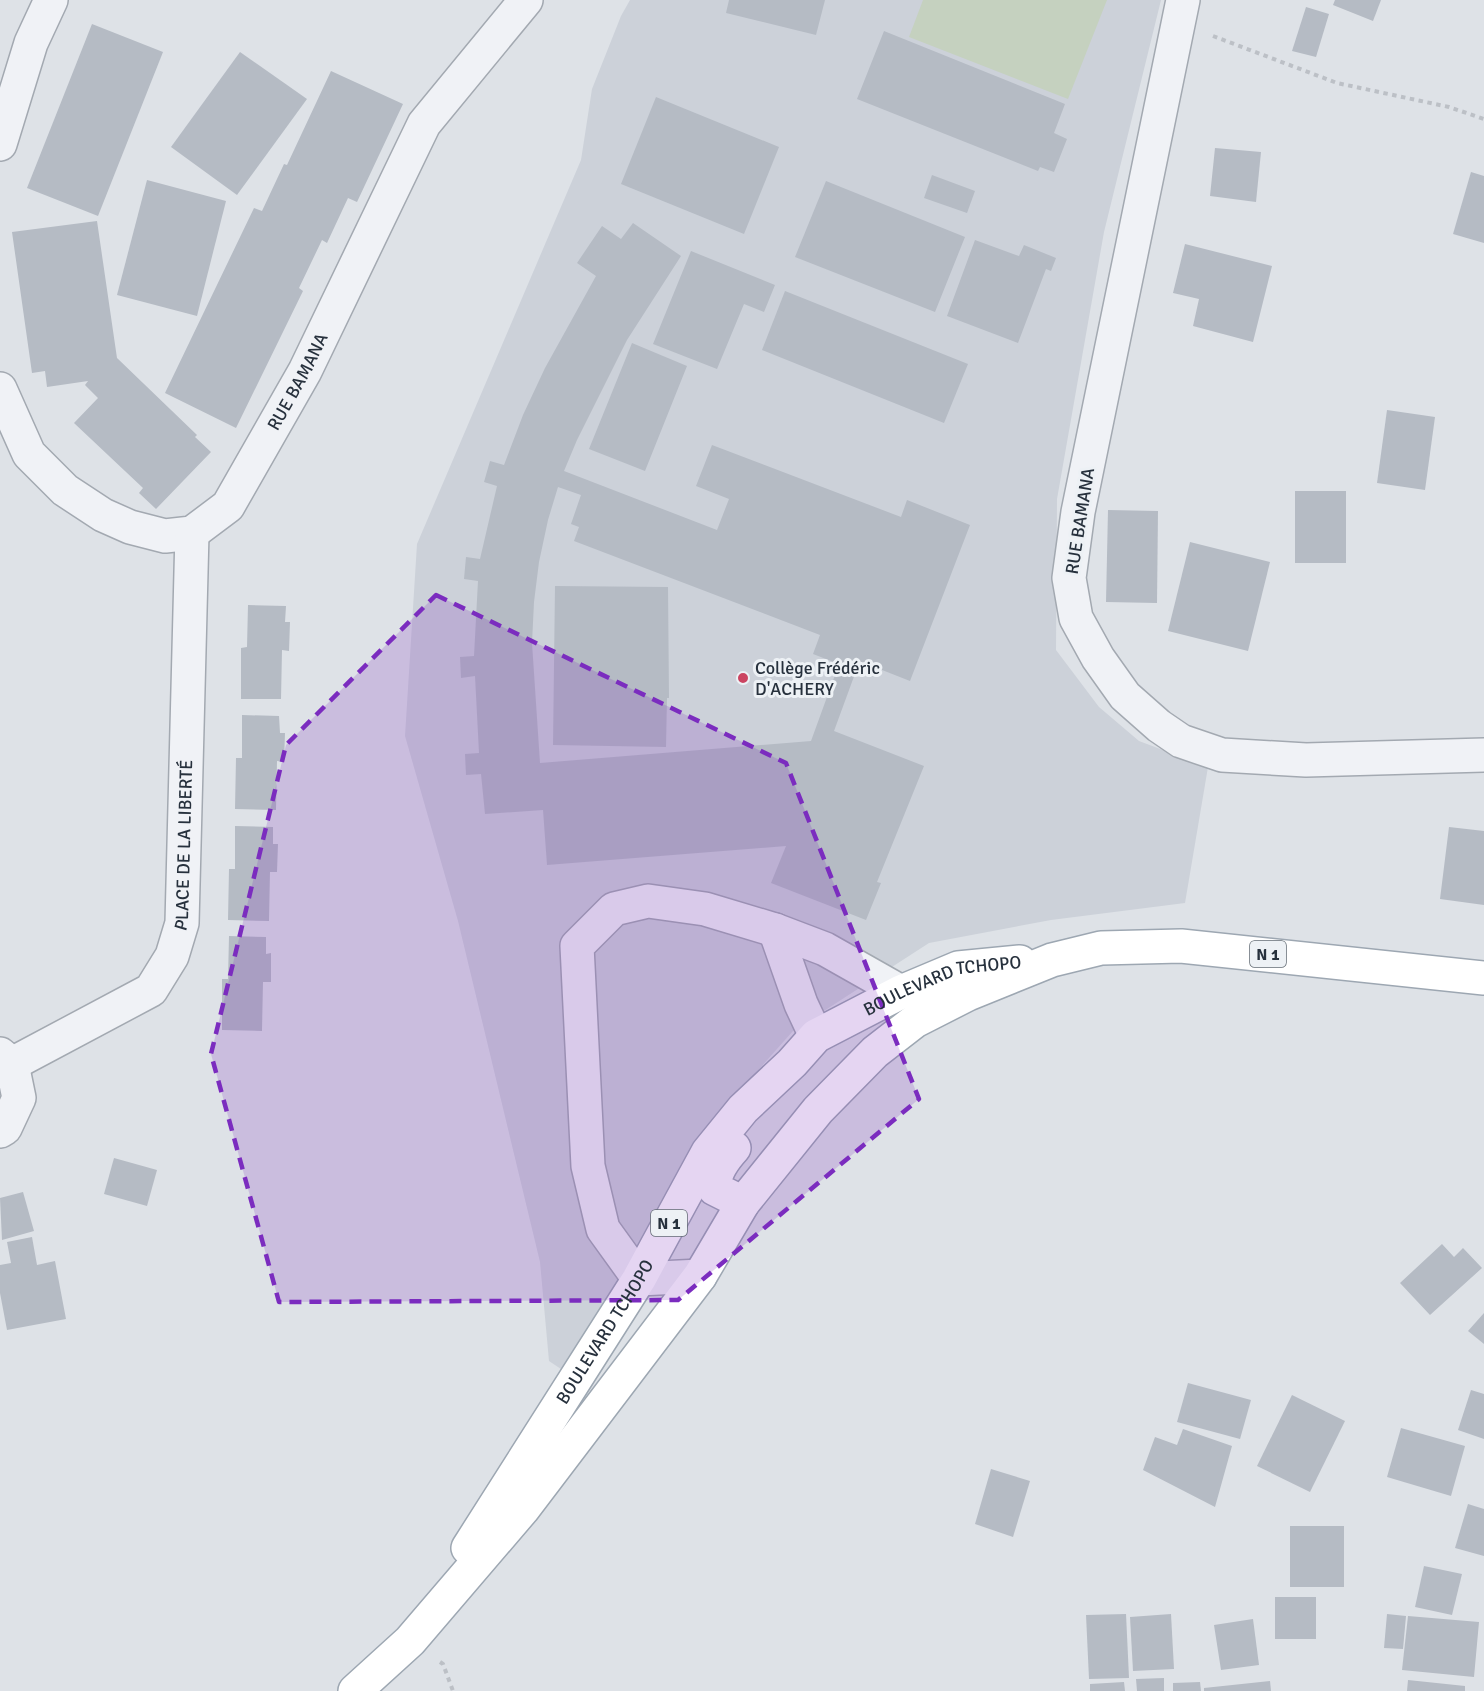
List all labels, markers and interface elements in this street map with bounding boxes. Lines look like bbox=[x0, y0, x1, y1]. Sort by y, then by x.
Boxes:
street label: RUE BAMANA bbox=[262, 329, 333, 434]
street label: RUE BAMANA bbox=[1061, 466, 1099, 576]
place label: Collège Frédéric D'ACHERY bbox=[755, 657, 880, 700]
marker: Collège Frédéric D'ACHERY bbox=[736, 671, 750, 685]
street label: PLACE DE LA LIBERTÉ bbox=[169, 759, 197, 933]
road number: N 1 bbox=[1250, 941, 1286, 967]
street label: BOULEVARD TCHOPO bbox=[860, 951, 1022, 1021]
road number: N 1 bbox=[651, 1210, 687, 1236]
street label: BOULEVARD TCHOPO bbox=[551, 1256, 658, 1408]

